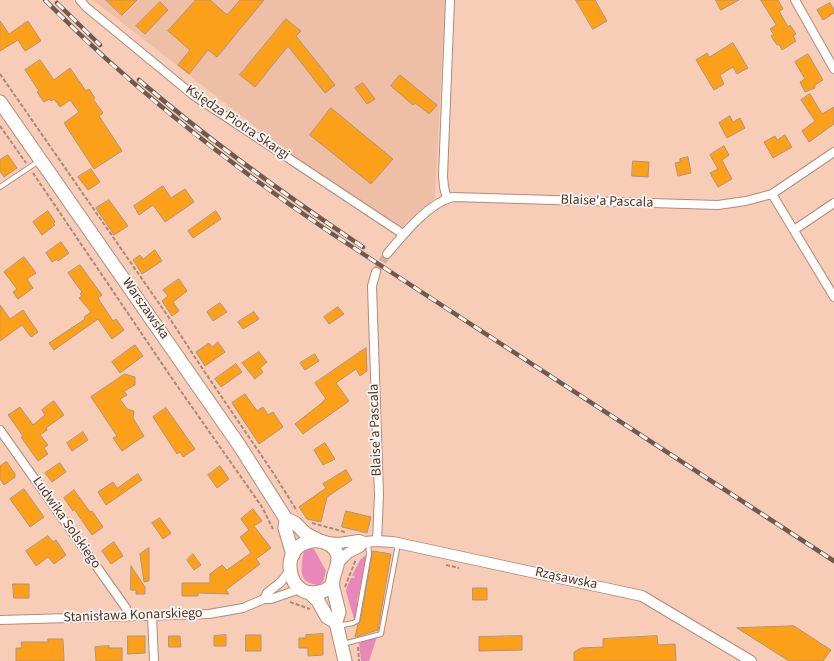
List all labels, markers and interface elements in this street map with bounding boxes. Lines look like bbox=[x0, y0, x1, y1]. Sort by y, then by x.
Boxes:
street label: Księdza Piotra Skargi bbox=[182, 82, 292, 164]
street label: Blaise'a Pascala bbox=[560, 192, 654, 212]
street label: Warszawska bbox=[118, 275, 172, 343]
street label: Blaise'a Pascala bbox=[366, 383, 386, 477]
street label: Ludwika Solskiego bbox=[28, 474, 104, 572]
street label: Rząsawska bbox=[533, 564, 599, 594]
street label: Stanisława Konarskiego bbox=[63, 605, 203, 627]

